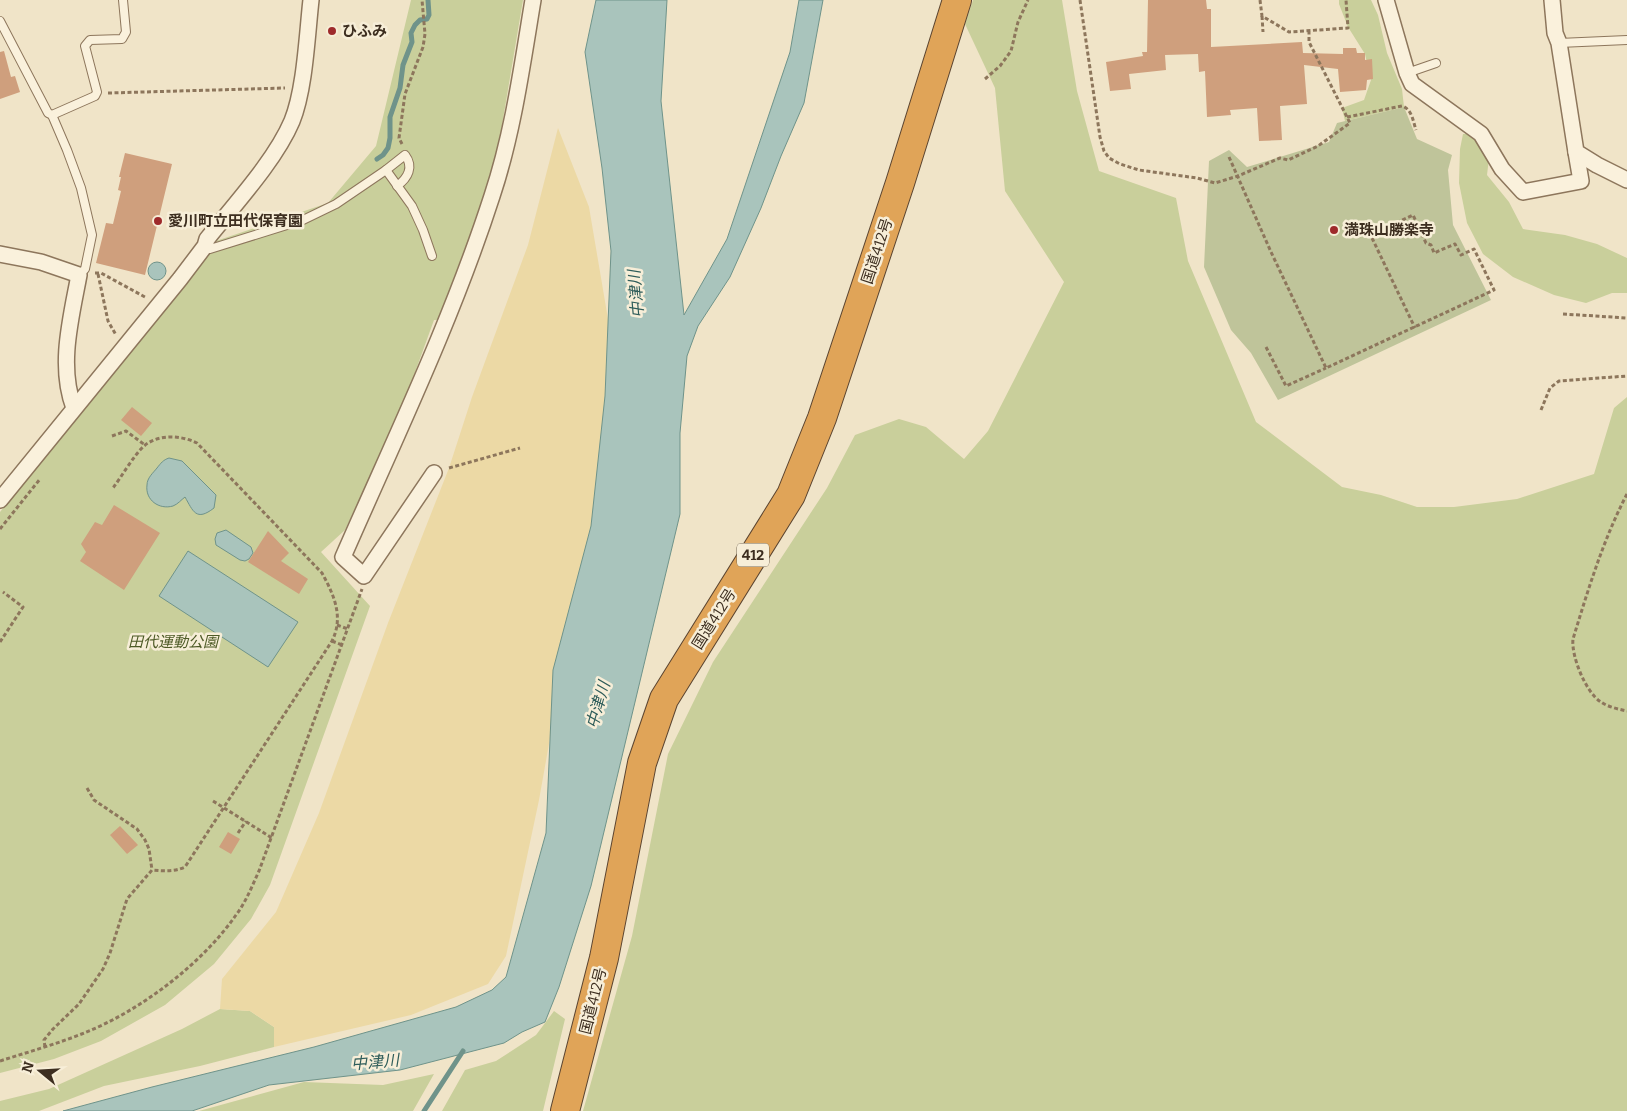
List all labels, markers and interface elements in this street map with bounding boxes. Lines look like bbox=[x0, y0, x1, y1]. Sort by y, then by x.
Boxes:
place label: ひふみ bbox=[342, 22, 387, 40]
marker: ひふみ bbox=[326, 25, 338, 37]
place label: 愛川町立田代保育園 bbox=[168, 212, 303, 230]
marker: 愛川町立田代保育園 bbox=[152, 215, 164, 227]
street label: 国道412号 bbox=[858, 216, 896, 286]
place label: 満珠山勝楽寺 bbox=[1344, 221, 1434, 239]
marker: 満珠山勝楽寺 bbox=[1328, 224, 1340, 236]
water label: 中津川 bbox=[624, 267, 648, 319]
road number: 412 bbox=[737, 544, 769, 566]
street label: 国道412号 bbox=[688, 585, 740, 653]
park label: 田代運動公園 bbox=[128, 633, 220, 651]
water label: 中津川 bbox=[582, 677, 614, 731]
street label: 国道412号 bbox=[576, 966, 610, 1036]
north arrow bbox=[15, 1046, 65, 1096]
water label: 中津川 bbox=[350, 1050, 402, 1074]
text: N bbox=[18, 1059, 38, 1075]

